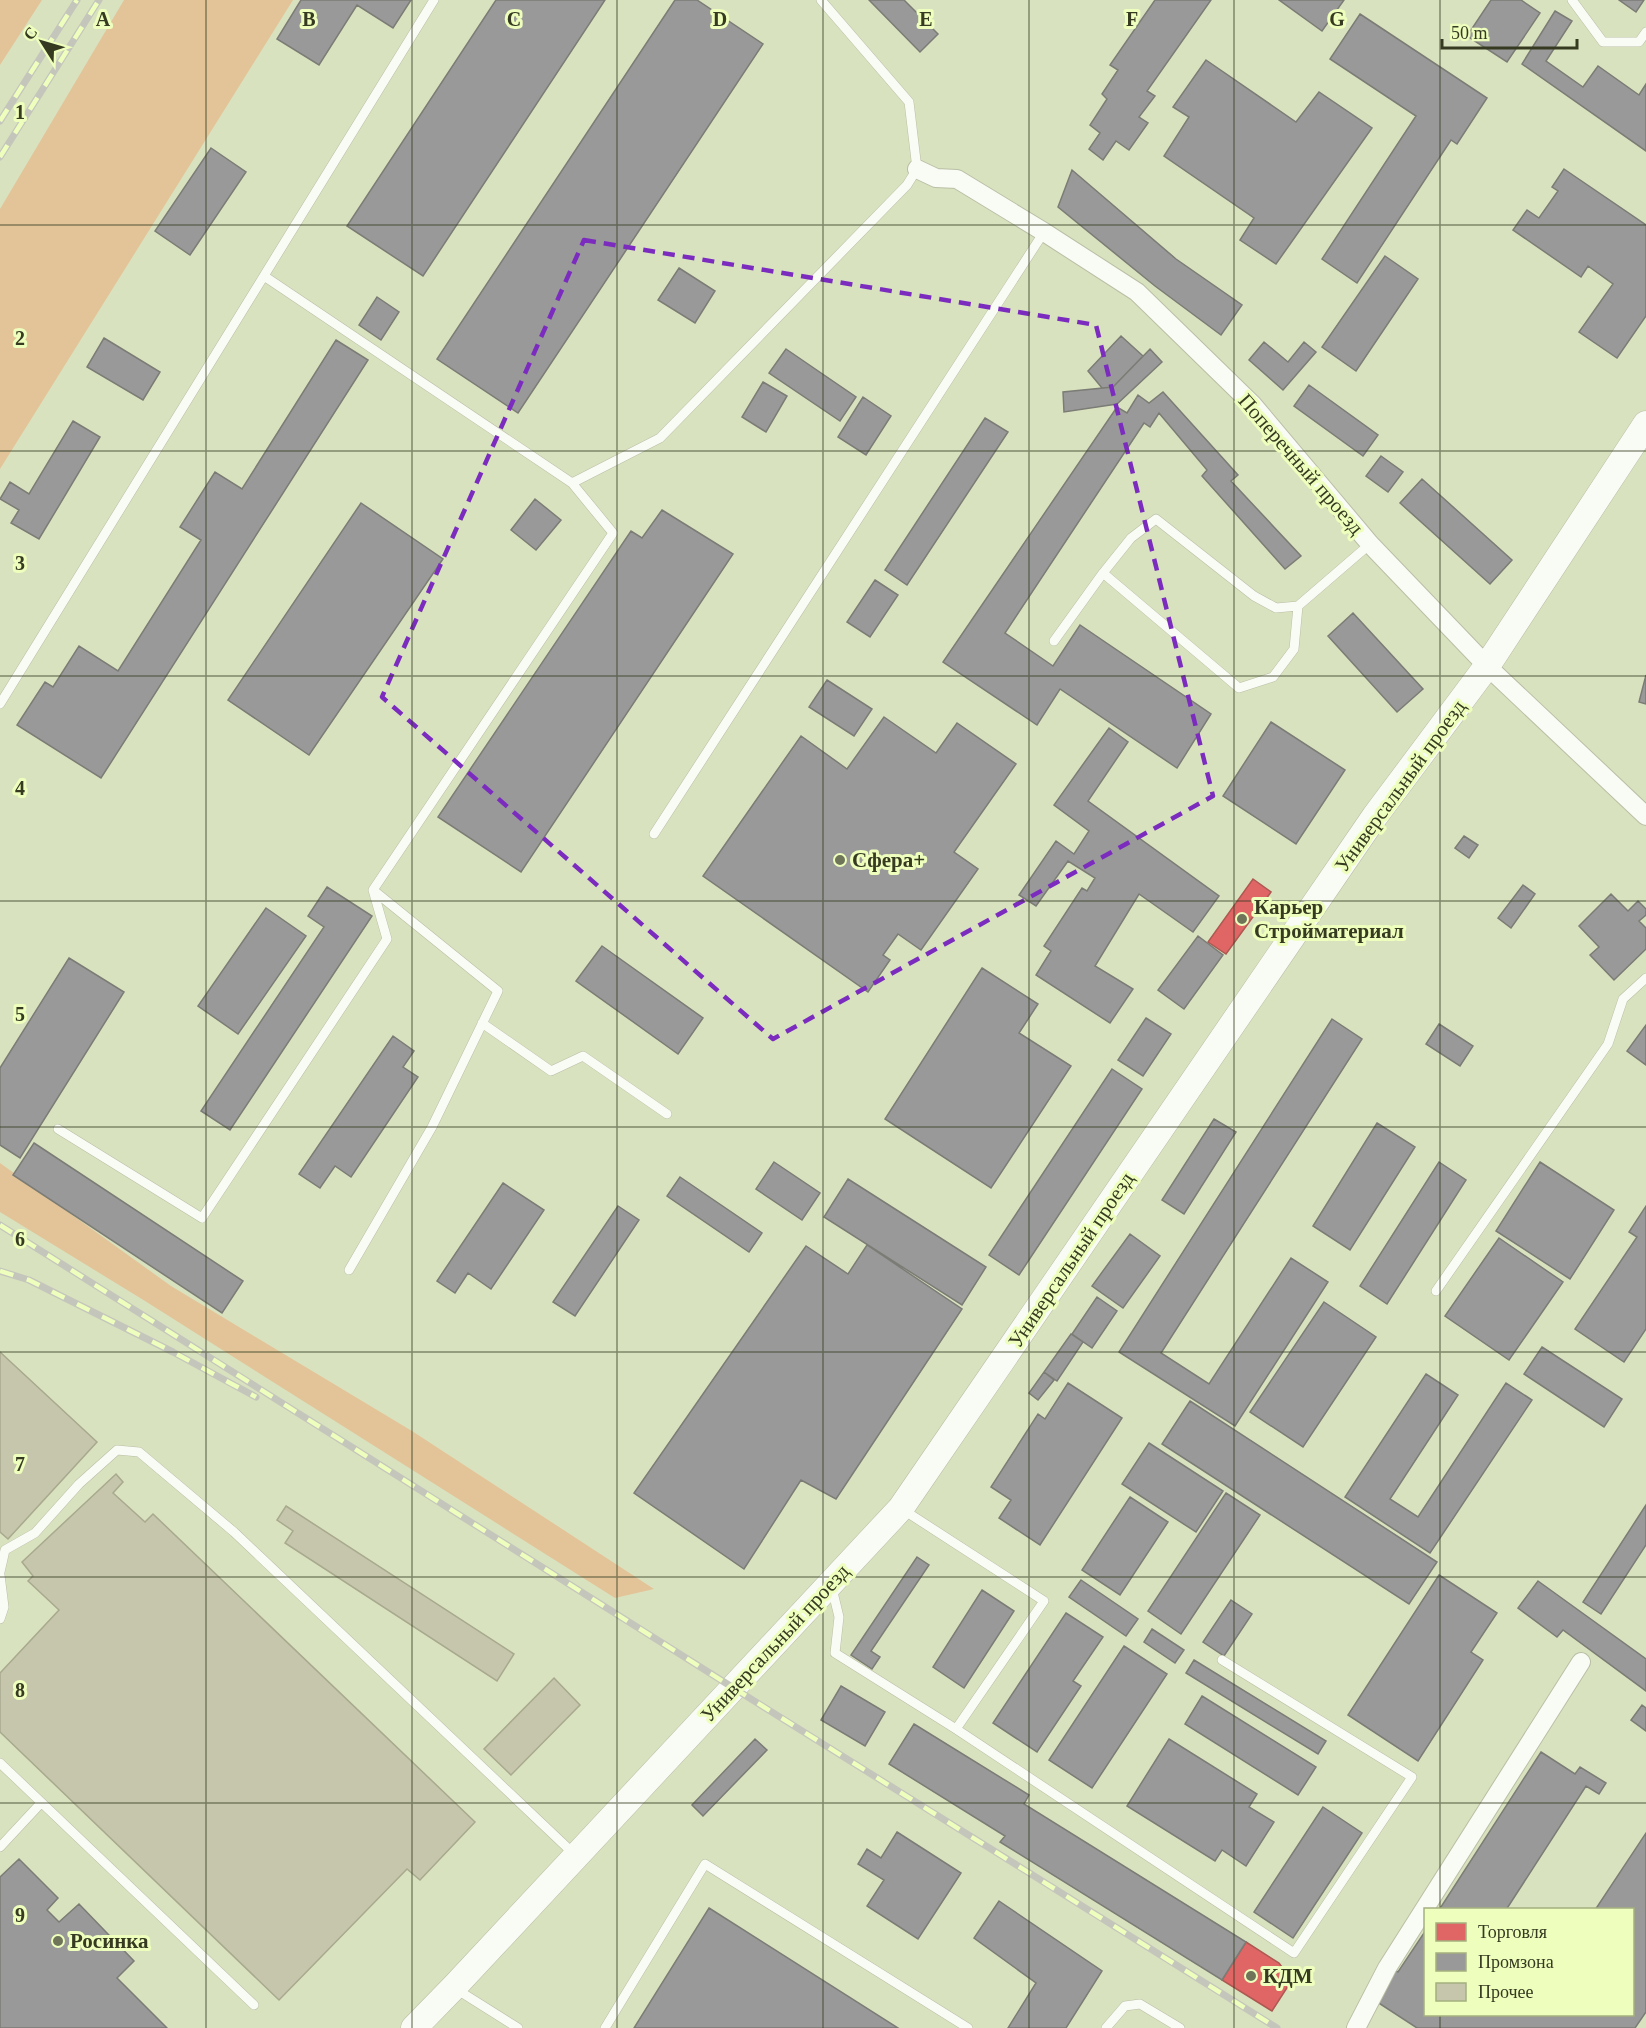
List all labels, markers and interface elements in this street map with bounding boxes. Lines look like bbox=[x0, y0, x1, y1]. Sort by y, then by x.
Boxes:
text: A bbox=[96, 8, 111, 30]
text: B bbox=[302, 8, 316, 30]
text: C bbox=[507, 8, 521, 30]
text: D bbox=[713, 8, 727, 30]
text: E bbox=[919, 8, 933, 30]
text: F bbox=[1126, 8, 1138, 30]
text: G bbox=[1329, 8, 1345, 30]
north arrow bbox=[12, 12, 72, 72]
scale bar bbox=[1442, 12, 1577, 50]
text: 50 m bbox=[1451, 23, 1488, 43]
text: С bbox=[20, 24, 41, 43]
text: 1 bbox=[15, 101, 25, 123]
text: 2 bbox=[15, 327, 25, 349]
street label: Поперечный проезд bbox=[1233, 389, 1369, 540]
text: 3 bbox=[15, 552, 25, 574]
street label: Универсальный проезд bbox=[1330, 695, 1471, 877]
text: 4 bbox=[15, 777, 25, 799]
place label: Сфера+ bbox=[852, 848, 925, 872]
marker: Сфера+ bbox=[833, 853, 847, 867]
place label: Карьер Стройматериал bbox=[1254, 895, 1404, 943]
marker: Карьер Стройматериал bbox=[1235, 912, 1249, 926]
text: 5 bbox=[15, 1003, 25, 1025]
street label: Универсальный проезд bbox=[1003, 1167, 1139, 1352]
text: 6 bbox=[15, 1228, 25, 1250]
text: 7 bbox=[15, 1453, 25, 1475]
street label: Универсальный проезд bbox=[696, 1559, 854, 1727]
text: 8 bbox=[15, 1679, 25, 1701]
text: 9 bbox=[15, 1904, 25, 1926]
legend bbox=[1424, 1908, 1634, 2016]
text: Торговля bbox=[1478, 1922, 1547, 1942]
place label: Росинка bbox=[70, 1929, 149, 1953]
marker: Росинка bbox=[51, 1934, 65, 1948]
text: Промзона bbox=[1478, 1952, 1554, 1972]
place label: КДМ bbox=[1263, 1964, 1313, 1988]
marker: КДМ bbox=[1244, 1969, 1258, 1983]
text: Прочее bbox=[1478, 1982, 1534, 2002]

